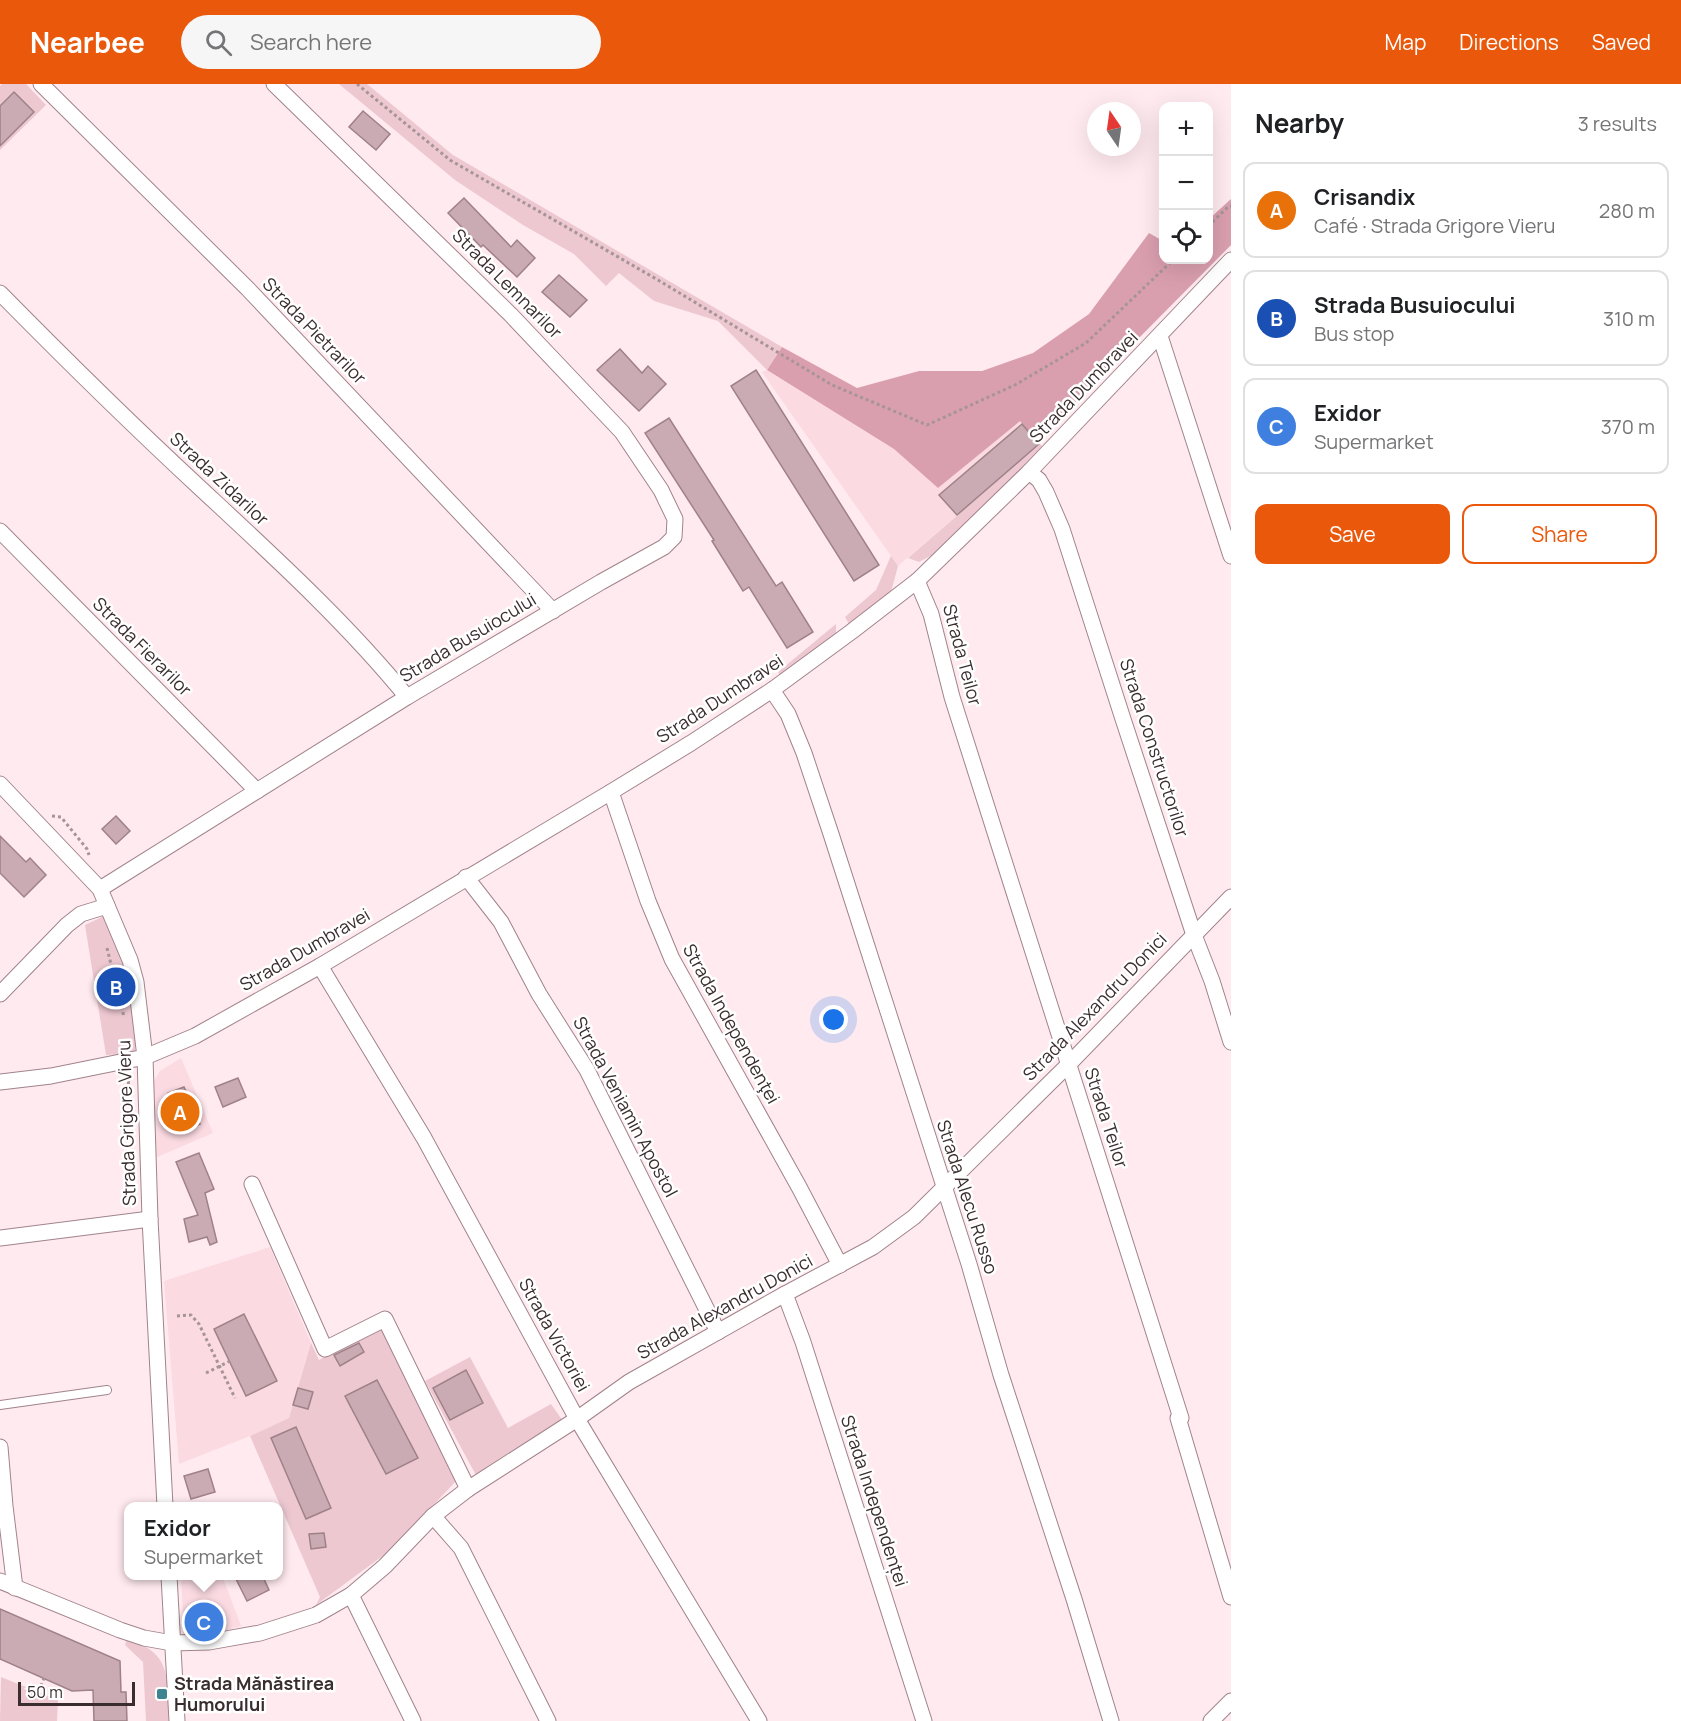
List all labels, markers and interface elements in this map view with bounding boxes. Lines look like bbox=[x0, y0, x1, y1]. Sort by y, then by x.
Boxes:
search box bbox=[181, 15, 601, 69]
text: Nearbee bbox=[30, 23, 145, 61]
icon: search bbox=[202, 26, 235, 59]
text: Search here bbox=[250, 27, 372, 57]
text: Map bbox=[1385, 28, 1426, 56]
text: Directions bbox=[1459, 28, 1559, 56]
text: Saved bbox=[1592, 28, 1651, 56]
north arrow bbox=[1087, 102, 1141, 156]
map controls bbox=[1159, 102, 1213, 264]
button: + bbox=[1159, 102, 1213, 156]
text: Nearby bbox=[1255, 105, 1344, 141]
text: 3 results bbox=[1578, 110, 1657, 137]
button: − bbox=[1159, 156, 1213, 210]
text: Crisandix bbox=[1314, 182, 1415, 212]
text: A bbox=[1270, 197, 1283, 224]
text: 280 m bbox=[1599, 197, 1655, 224]
button: locate bbox=[1159, 210, 1213, 264]
text: Café · Strada Grigore Vieru bbox=[1314, 212, 1555, 239]
street label: Strada Lemnarilor bbox=[448, 223, 568, 344]
street label: Strada Pietrarilor bbox=[258, 272, 372, 389]
text: Strada Busuiocului bbox=[1314, 290, 1515, 320]
text: B bbox=[1270, 305, 1283, 332]
text: 310 m bbox=[1603, 305, 1655, 332]
text: Bus stop bbox=[1314, 320, 1394, 347]
street label: Strada Dumbravei bbox=[1024, 325, 1143, 447]
text: Exidor bbox=[1314, 398, 1381, 428]
text: C bbox=[1269, 413, 1284, 440]
text: 370 m bbox=[1601, 413, 1655, 440]
street label: Strada Zidarilor bbox=[165, 426, 275, 531]
text: Supermarket bbox=[1314, 428, 1434, 455]
button: Save bbox=[1255, 504, 1450, 564]
button: Share bbox=[1462, 504, 1657, 564]
street label: Strada Busuiocului bbox=[395, 587, 540, 687]
street label: Strada Fierarilor bbox=[88, 592, 198, 701]
street label: Strada Teilor bbox=[938, 601, 988, 709]
street label: Strada Dumbravei bbox=[651, 648, 788, 748]
street label: Strada Constructorilor bbox=[1115, 655, 1195, 840]
street label: Strada Dumbravei bbox=[235, 902, 374, 996]
street label: Strada Alexandru Donici bbox=[1017, 927, 1171, 1086]
street label: Strada Independenţei bbox=[678, 939, 786, 1108]
pin: B bbox=[96, 964, 136, 1010]
your location bbox=[819, 1005, 848, 1034]
street label: Strada Veniamin Apostol bbox=[568, 1012, 684, 1201]
street label: Strada Grigore Vieru bbox=[111, 1040, 141, 1207]
street label: Strada Teilor bbox=[1079, 1064, 1135, 1171]
pin: A bbox=[160, 1090, 200, 1134]
street label: Strada Alecu Russo bbox=[932, 1117, 1004, 1277]
street label: Strada Alexandru Donici bbox=[632, 1248, 817, 1364]
street label: Strada Victoriei bbox=[514, 1273, 596, 1396]
street label: Strada Independenței bbox=[836, 1412, 914, 1590]
popup bbox=[124, 1502, 283, 1580]
text: Exidor bbox=[144, 1513, 211, 1543]
text: Supermarket bbox=[144, 1543, 263, 1570]
pin: C bbox=[184, 1600, 224, 1644]
place label: Strada Mănăstirea Humorului bbox=[174, 1671, 334, 1716]
scale bar bbox=[18, 1679, 135, 1706]
text: 50 m bbox=[27, 1681, 63, 1703]
marker: Strada Mănăstirea Humorului bbox=[155, 1687, 169, 1701]

